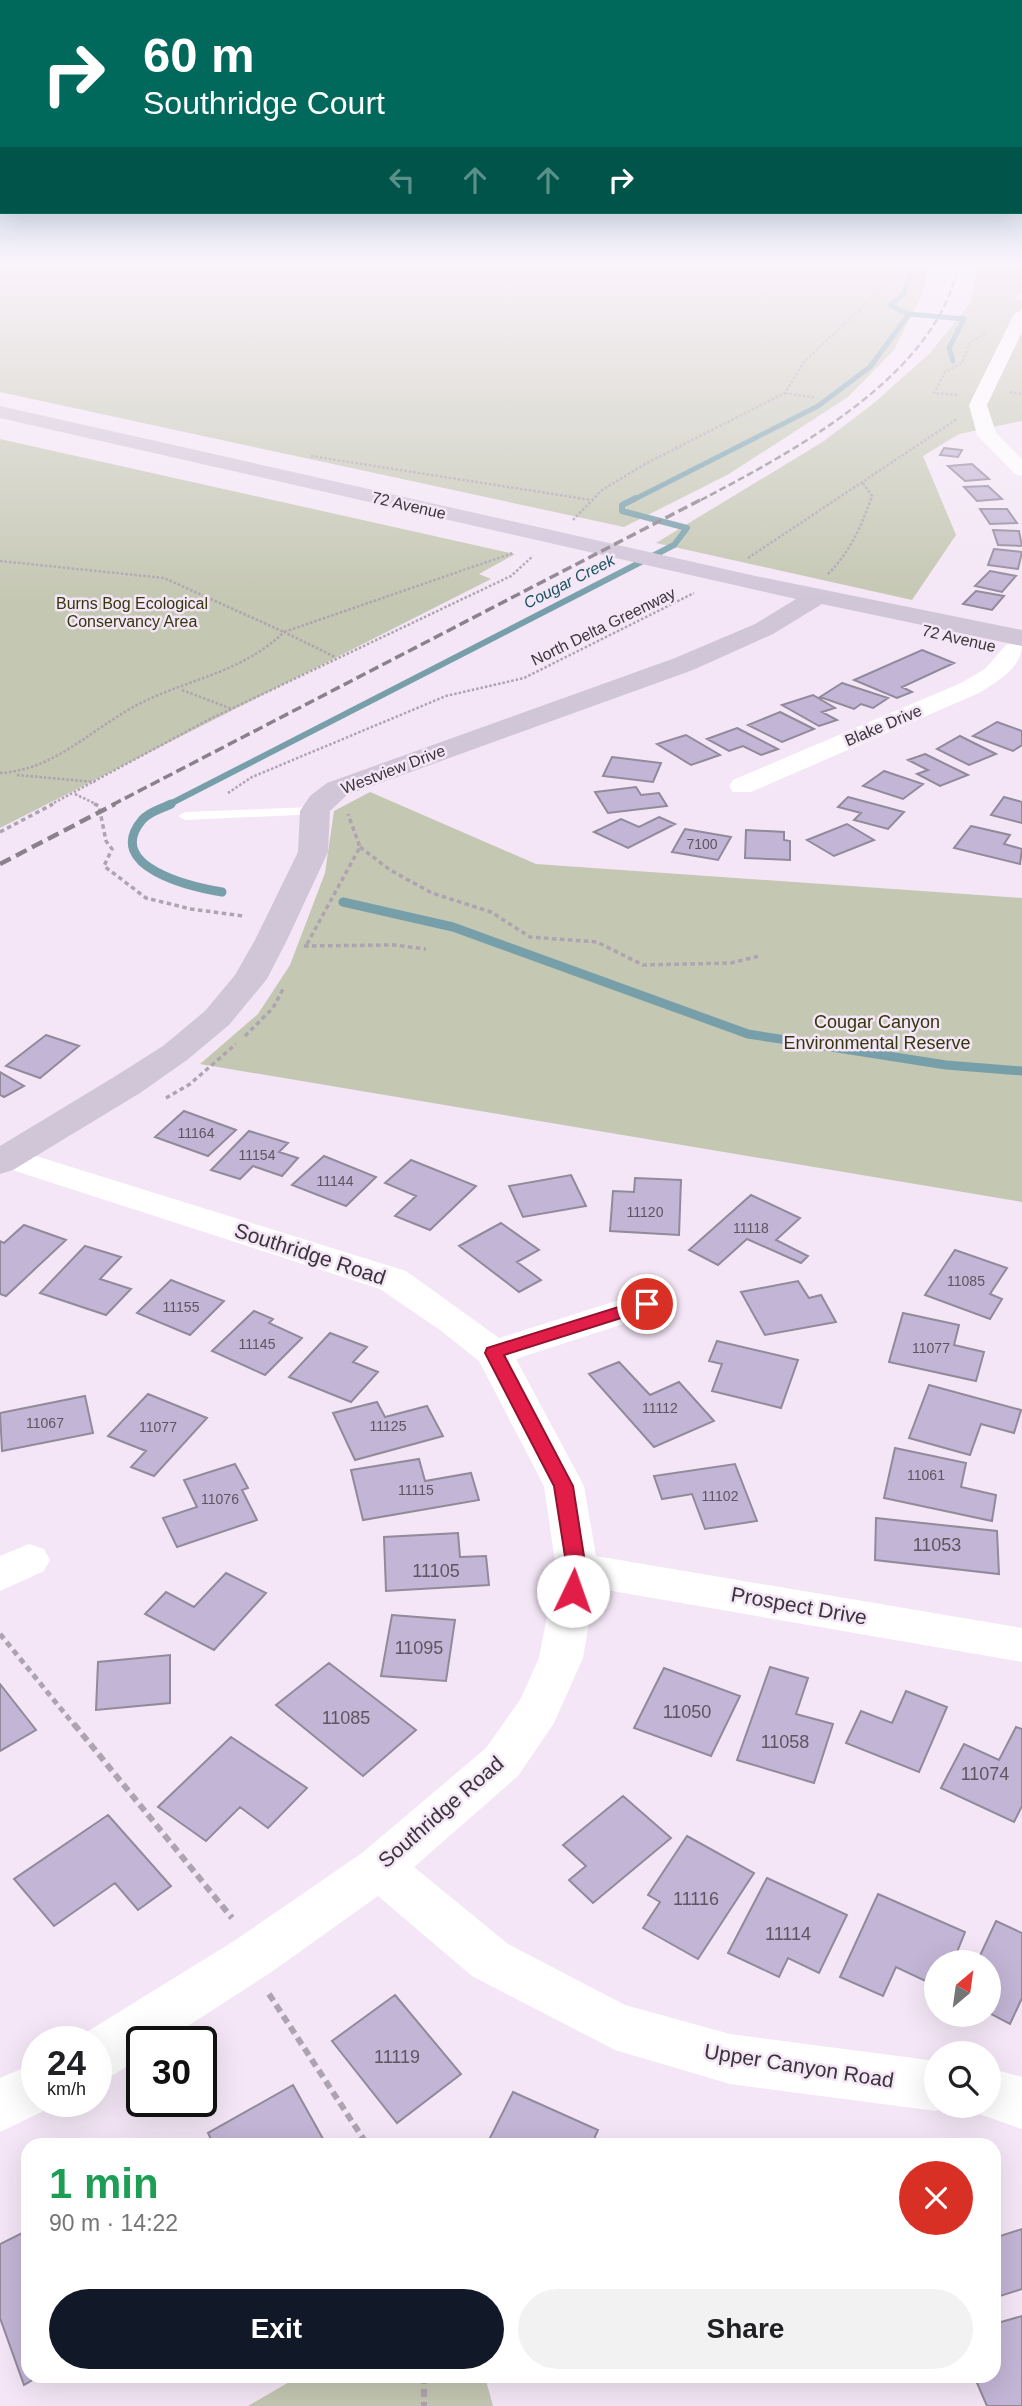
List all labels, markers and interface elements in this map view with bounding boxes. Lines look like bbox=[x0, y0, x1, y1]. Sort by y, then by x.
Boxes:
icon: right bbox=[28, 28, 119, 119]
text: 60 m bbox=[143, 28, 255, 82]
text: Southridge Court bbox=[143, 85, 385, 121]
icon: left bbox=[383, 161, 421, 199]
icon: ahead bbox=[456, 161, 494, 199]
icon: ahead bbox=[529, 161, 567, 199]
icon: right bbox=[602, 161, 640, 199]
street label: 72 Avenue bbox=[370, 489, 448, 522]
water label: Cougar Creek bbox=[521, 551, 618, 612]
street label: North Delta Greenway bbox=[528, 584, 678, 669]
park label: Burns Bog Ecological Conservancy Area bbox=[56, 595, 208, 630]
street label: 72 Avenue bbox=[920, 622, 998, 655]
street label: Blake Drive bbox=[842, 702, 924, 749]
street label: Westview Drive bbox=[339, 742, 448, 797]
house number: 7100 bbox=[686, 836, 718, 852]
park label: Cougar Canyon Environmental Reserve bbox=[783, 1012, 971, 1053]
house number: 11164 bbox=[178, 1125, 215, 1141]
house number: 11154 bbox=[239, 1147, 276, 1163]
house number: 11144 bbox=[317, 1173, 354, 1189]
house number: 11120 bbox=[627, 1204, 664, 1220]
street label: Southridge Road bbox=[232, 1218, 389, 1289]
house number: 11118 bbox=[733, 1220, 769, 1236]
house number: 11085 bbox=[947, 1273, 985, 1289]
pin bbox=[617, 1274, 677, 1334]
icon: arrive bbox=[628, 1285, 666, 1323]
house number: 11155 bbox=[163, 1299, 200, 1315]
house number: 11145 bbox=[239, 1336, 276, 1352]
house number: 11077 bbox=[912, 1340, 950, 1356]
house number: 11112 bbox=[642, 1400, 678, 1416]
house number: 11067 bbox=[26, 1415, 64, 1431]
house number: 11125 bbox=[370, 1418, 407, 1434]
house number: 11077 bbox=[139, 1419, 177, 1435]
house number: 11061 bbox=[907, 1467, 945, 1483]
house number: 11115 bbox=[398, 1482, 434, 1498]
house number: 11102 bbox=[702, 1488, 739, 1504]
house number: 11076 bbox=[201, 1491, 239, 1507]
house number: 11053 bbox=[913, 1535, 961, 1555]
position arrow bbox=[536, 1554, 610, 1628]
house number: 11105 bbox=[412, 1561, 460, 1581]
street label: Prospect Drive bbox=[729, 1582, 869, 1629]
house number: 11095 bbox=[395, 1638, 443, 1658]
house number: 11050 bbox=[663, 1702, 711, 1722]
house number: 11085 bbox=[322, 1708, 370, 1728]
house number: 11058 bbox=[761, 1732, 809, 1752]
street label: Southridge Road bbox=[374, 1751, 508, 1872]
house number: 11074 bbox=[961, 1764, 1009, 1784]
house number: 11116 bbox=[673, 1889, 719, 1909]
house number: 11114 bbox=[765, 1924, 811, 1944]
north arrow bbox=[924, 1950, 1001, 2026]
map controls bbox=[924, 1950, 1001, 2118]
speed limit sign: 30 bbox=[126, 2026, 217, 2117]
street label: Upper Canyon Road bbox=[703, 2039, 895, 2092]
button: search bbox=[924, 2041, 1001, 2118]
text: 24 bbox=[47, 2043, 86, 2082]
house number: 11119 bbox=[374, 2047, 420, 2067]
text: km/h bbox=[47, 2079, 86, 2099]
text: 1 min bbox=[49, 2160, 159, 2207]
button: close bbox=[899, 2161, 973, 2235]
text: 90 m · 14:22 bbox=[49, 2210, 178, 2236]
button: Exit bbox=[49, 2289, 504, 2369]
button: Share bbox=[518, 2289, 973, 2369]

